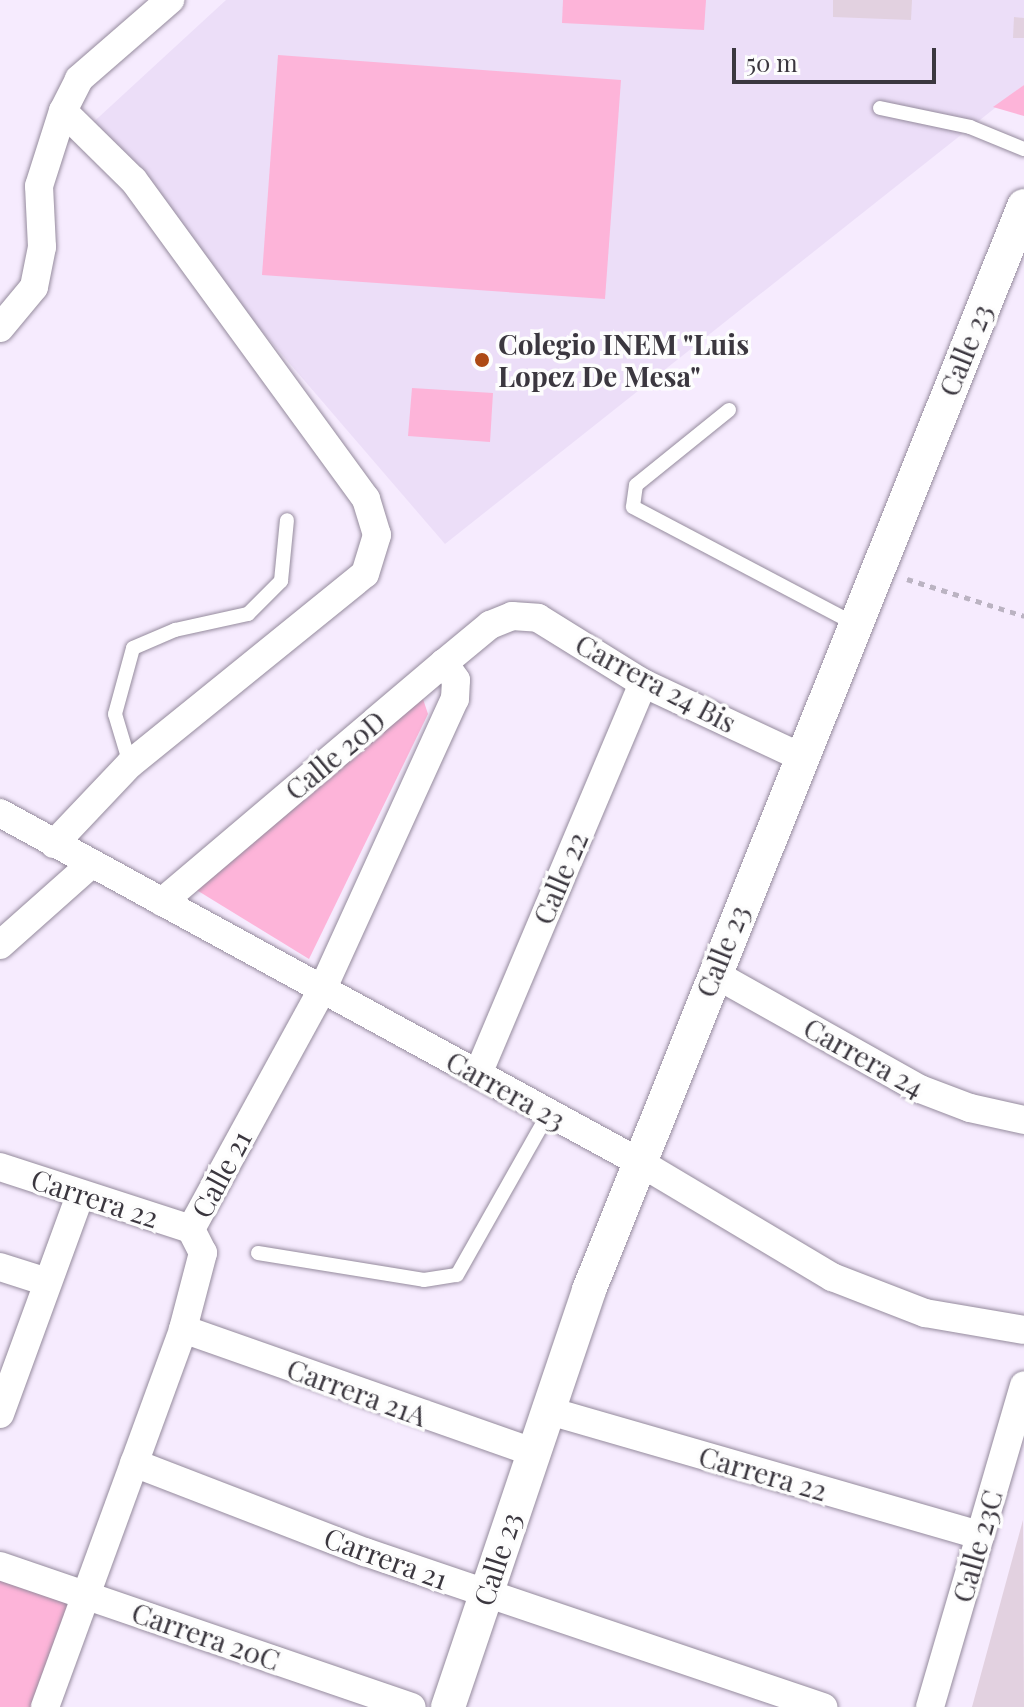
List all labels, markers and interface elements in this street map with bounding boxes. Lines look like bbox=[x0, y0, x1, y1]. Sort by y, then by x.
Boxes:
scale bar bbox=[736, 32, 940, 82]
text: 50 m bbox=[746, 46, 798, 78]
street label: Calle 23 bbox=[931, 299, 999, 401]
place label: Colegio INEM "Luis Lopez De Mesa" bbox=[498, 327, 750, 393]
marker: Colegio INEM "Luis Lopez De Mesa" bbox=[473, 351, 491, 369]
street label: Carrera 24 Bis bbox=[570, 627, 742, 739]
street label: Calle 20D bbox=[278, 703, 392, 807]
street label: Calle 22 bbox=[526, 827, 594, 929]
street label: Calle 23 bbox=[688, 900, 756, 1002]
street label: Carrera 24 bbox=[798, 1010, 930, 1104]
street label: Carrera 23 bbox=[441, 1044, 571, 1136]
street label: Calle 21 bbox=[184, 1125, 258, 1223]
street label: Carrera 22 bbox=[27, 1162, 163, 1234]
street label: Carrera 21A bbox=[282, 1351, 432, 1433]
street label: Carrera 22 bbox=[695, 1439, 831, 1507]
street label: Calle 23C bbox=[945, 1486, 1009, 1606]
street label: Calle 23 bbox=[466, 1508, 528, 1610]
street label: Carrera 21 bbox=[320, 1520, 452, 1596]
street label: Carrera 20C bbox=[127, 1595, 285, 1677]

